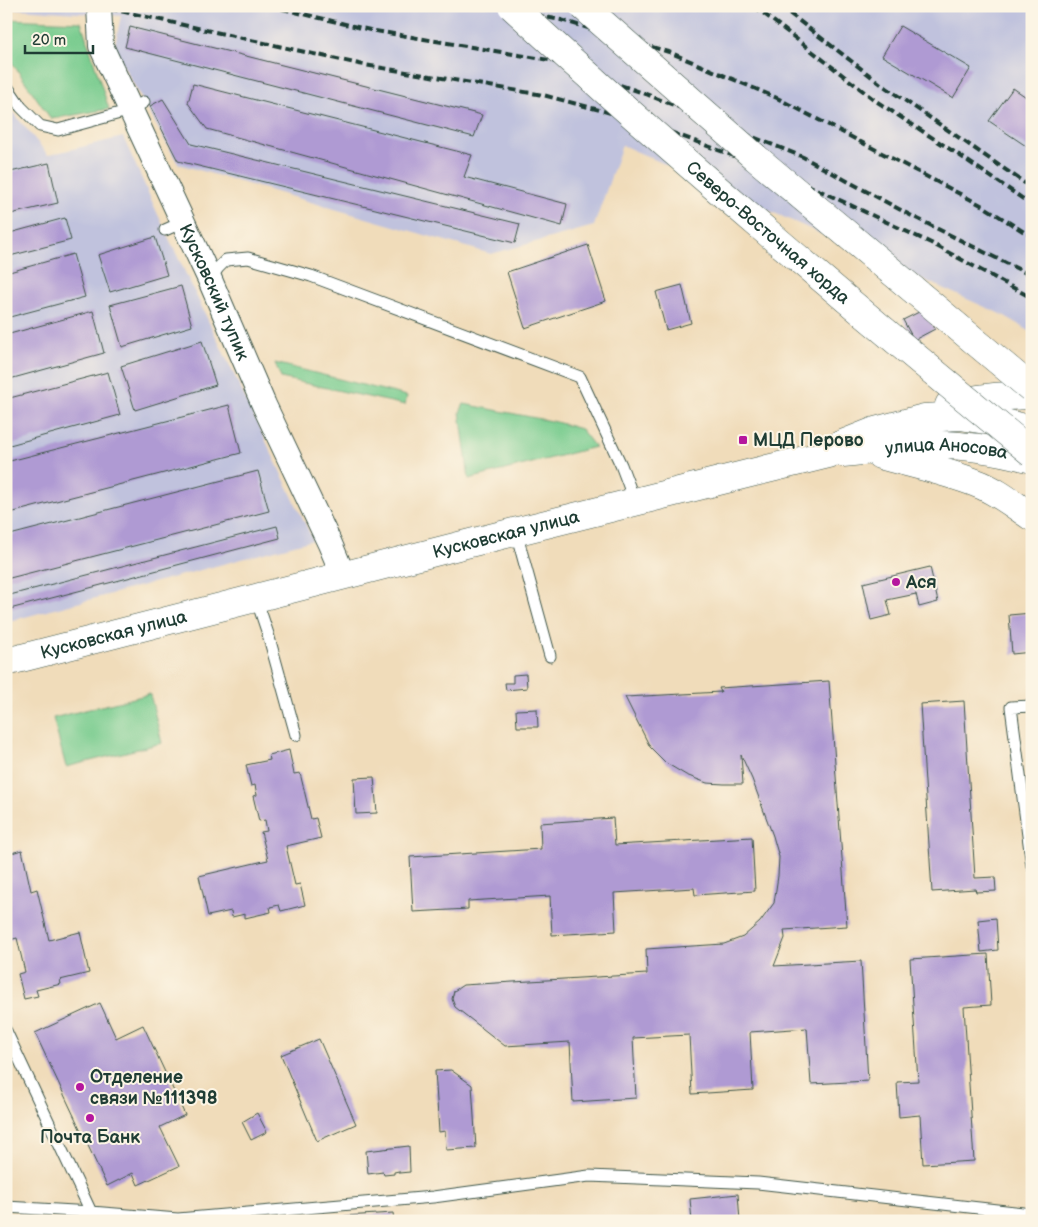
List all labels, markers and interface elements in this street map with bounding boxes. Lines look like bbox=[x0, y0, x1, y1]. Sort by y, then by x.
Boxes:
scale bar bbox=[25, 22, 92, 54]
text: 20 m bbox=[32, 31, 66, 50]
street label: Северо-Восточная хорда bbox=[682, 157, 855, 308]
street label: Кусковский тупик bbox=[175, 220, 254, 364]
place label: МЦД Перово bbox=[753, 430, 864, 451]
marker: МЦД Перово bbox=[737, 434, 749, 446]
street label: улица Аносова bbox=[884, 434, 1010, 463]
street label: Кусковская улица bbox=[430, 506, 582, 563]
place label: Ася bbox=[905, 572, 937, 593]
marker: Ася bbox=[890, 576, 902, 588]
street label: Кусковская улица bbox=[38, 605, 189, 663]
place label: Отделение связи №111398 bbox=[90, 1067, 218, 1109]
marker: Отделение связи №111398 bbox=[74, 1081, 86, 1093]
marker: Почта Банк bbox=[84, 1112, 96, 1124]
place label: Почта Банк bbox=[40, 1127, 140, 1148]

